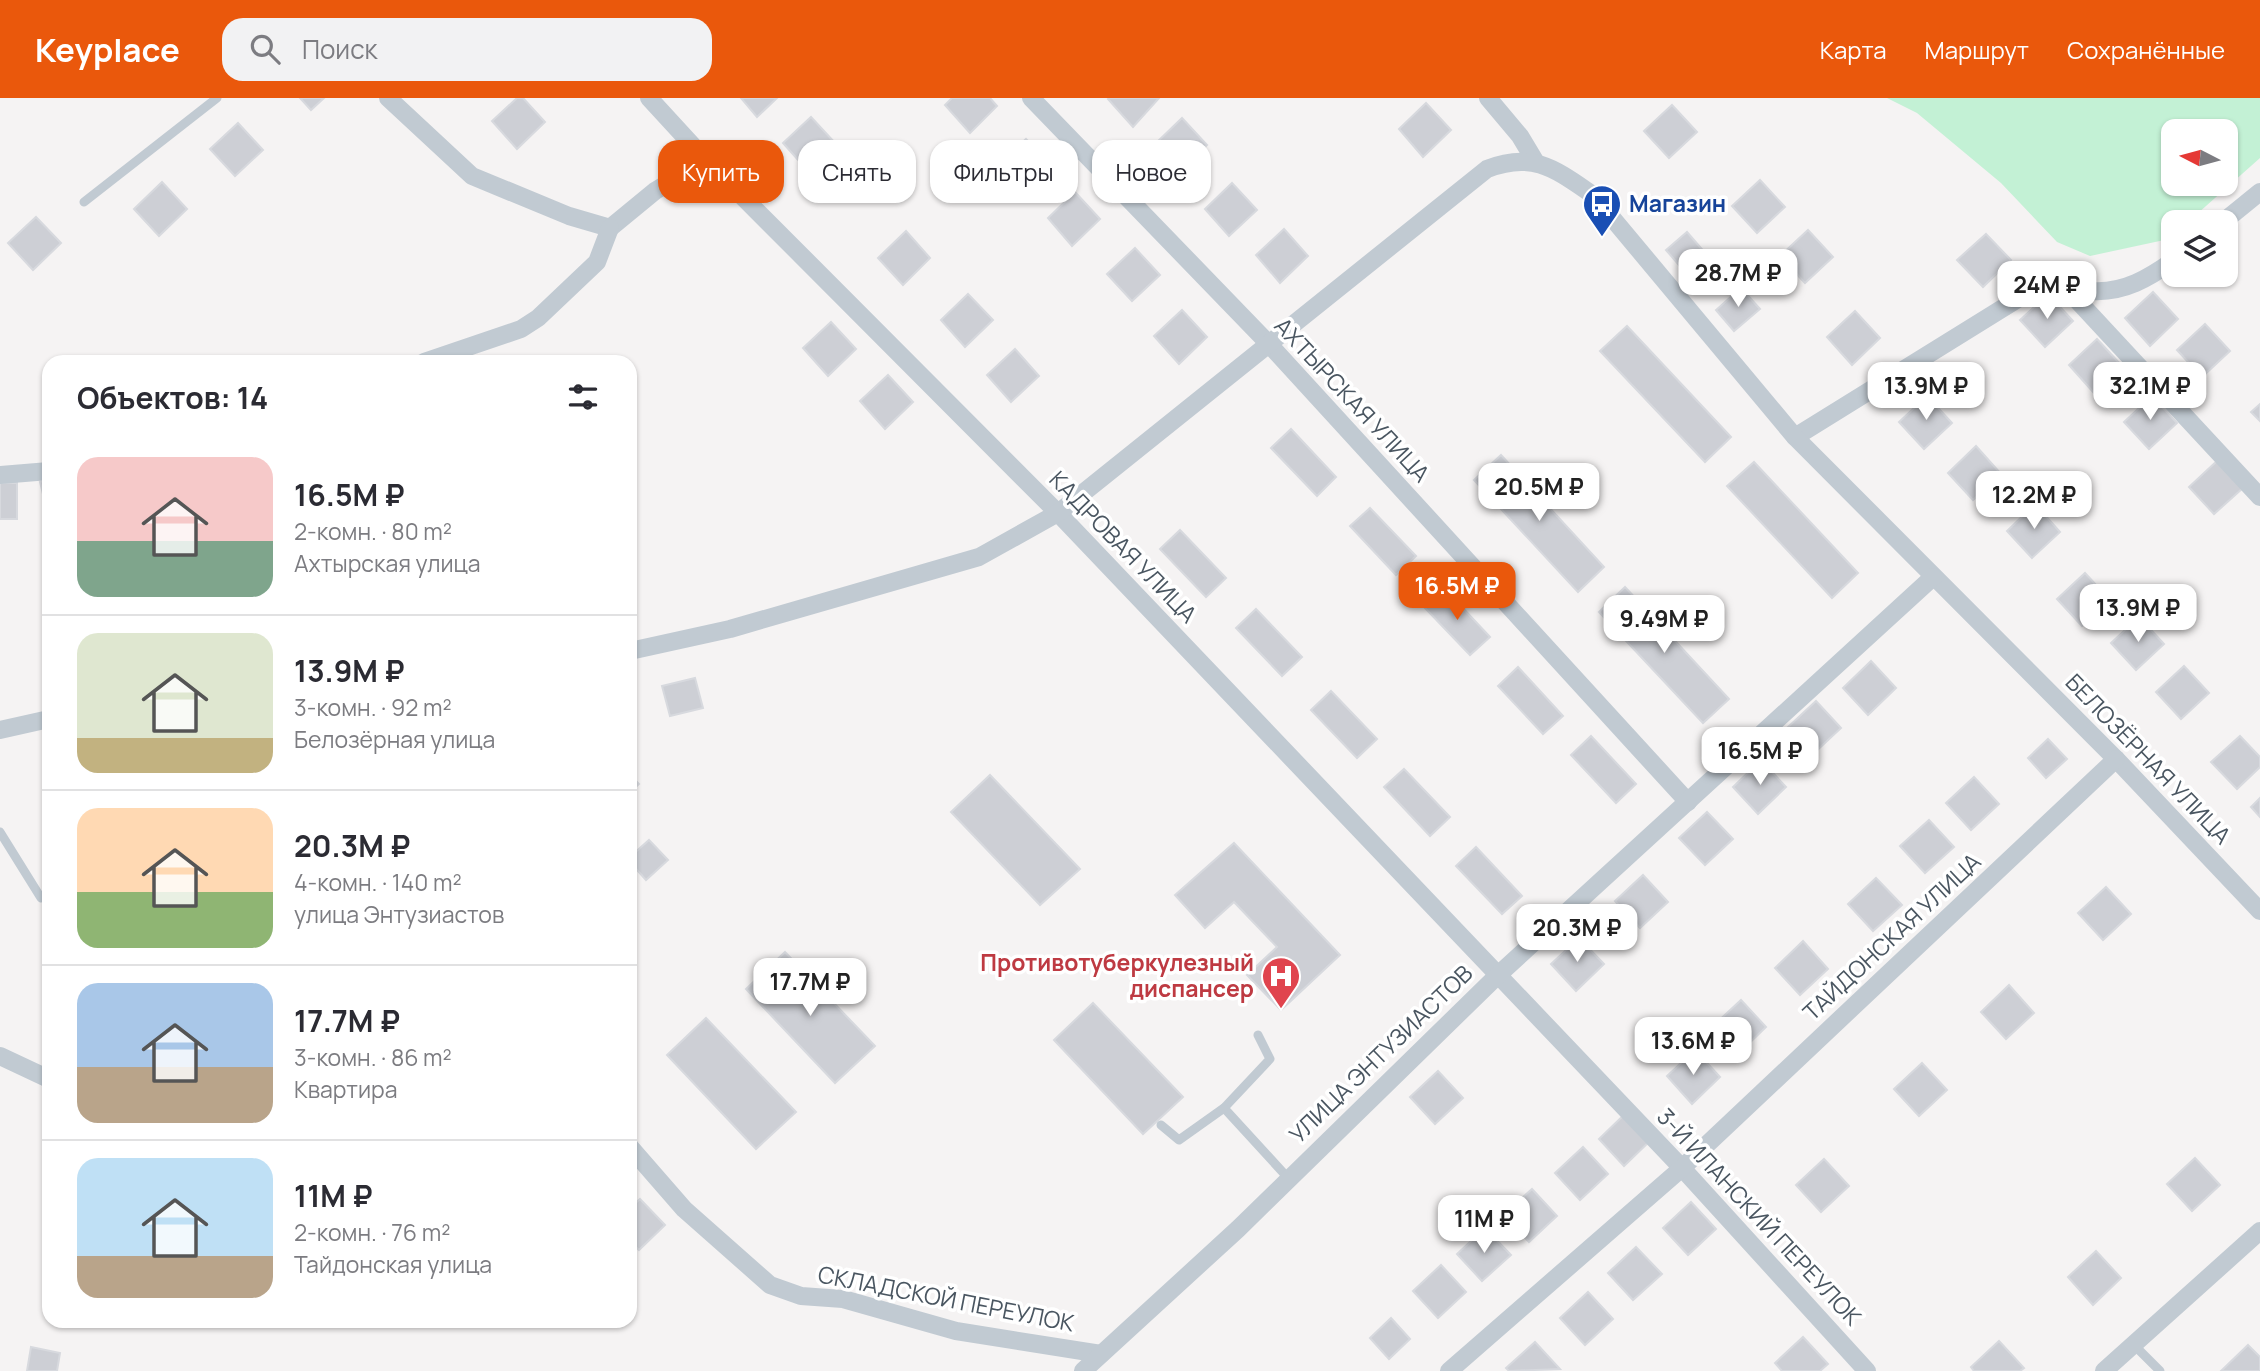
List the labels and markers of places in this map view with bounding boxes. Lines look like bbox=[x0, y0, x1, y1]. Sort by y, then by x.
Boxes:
bus stop icon: Магазин bbox=[1581, 183, 1623, 238]
place label: Магазин bbox=[1629, 187, 1726, 219]
pin: 28.7M ₽ bbox=[1673, 250, 1803, 309]
pin: 24M ₽ bbox=[1998, 262, 2096, 321]
pin: 13.9M ₽ bbox=[1861, 362, 1991, 422]
pin: 32.1M ₽ bbox=[2085, 362, 2215, 422]
pin: 20.5M ₽ bbox=[1474, 464, 1604, 523]
pin: 12.2M ₽ bbox=[1969, 472, 2099, 531]
pin: 16.5M ₽ bbox=[1392, 562, 1522, 622]
pin: 13.9M ₽ bbox=[2073, 584, 2203, 644]
pin: 9.49M ₽ bbox=[1599, 596, 1729, 655]
pin: 16.5M ₽ bbox=[1695, 728, 1825, 787]
pin: 20.3M ₽ bbox=[1512, 904, 1642, 964]
place label: Противотуберкулезный диспансер bbox=[980, 946, 1254, 1004]
hospital icon: Противотуберкулезный диспансер bbox=[1260, 955, 1302, 1010]
pin: 17.7M ₽ bbox=[745, 958, 875, 1018]
pin: 13.6M ₽ bbox=[1628, 1018, 1758, 1077]
pin: 11M ₽ bbox=[1435, 1196, 1533, 1255]

